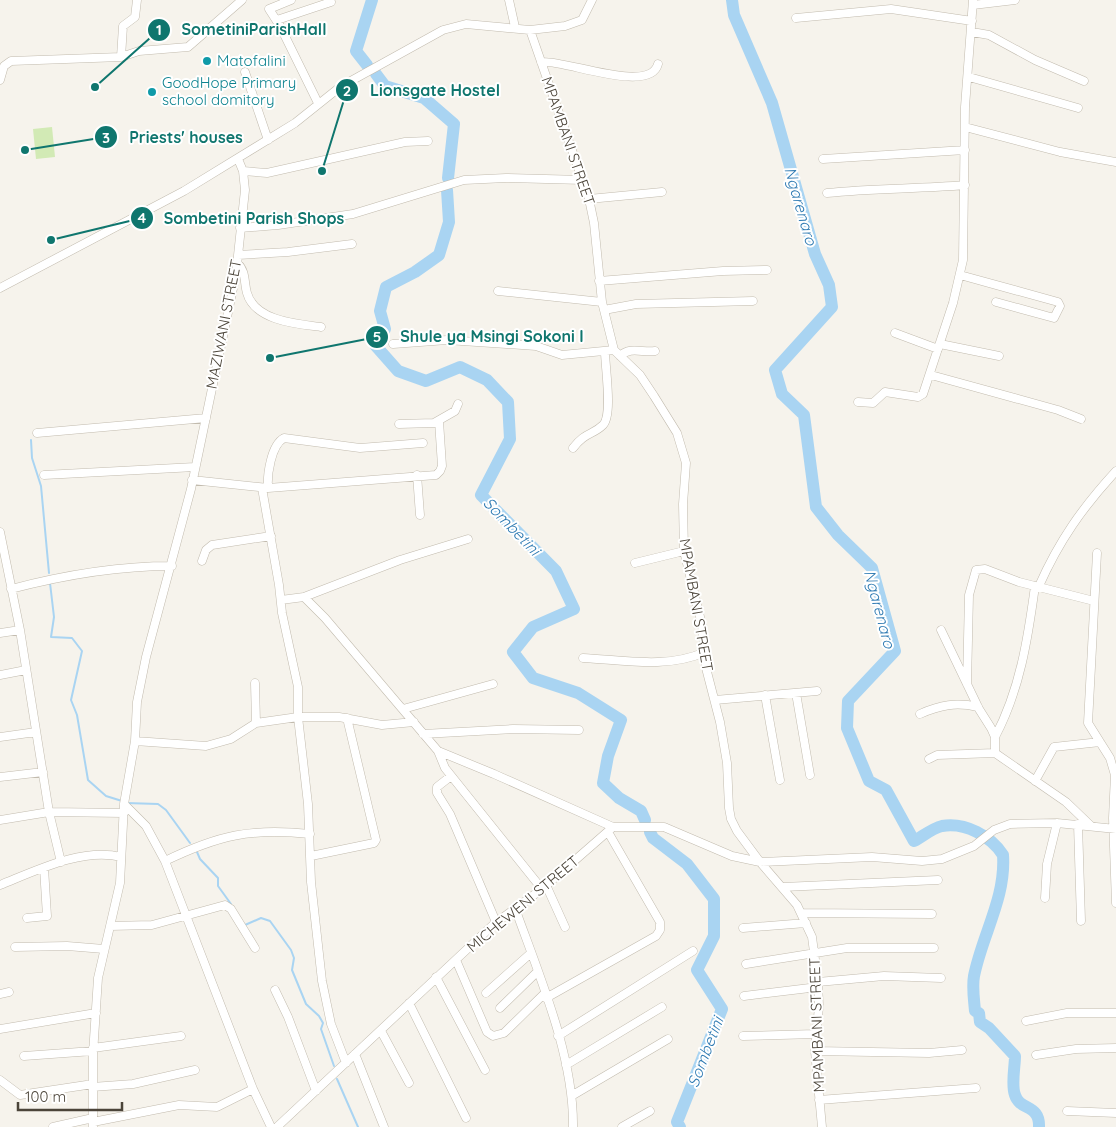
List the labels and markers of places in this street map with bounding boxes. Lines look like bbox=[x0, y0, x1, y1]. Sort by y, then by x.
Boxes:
callout: SometiniParishHall bbox=[146, 14, 336, 45]
place label: Matofalini bbox=[217, 51, 286, 70]
marker: Matofalini bbox=[201, 55, 213, 67]
place label: GoodHope Primary school domitory bbox=[162, 73, 296, 109]
callout: Lionsgate Hostel bbox=[335, 75, 510, 106]
marker: GoodHope Primary school domitory bbox=[146, 86, 158, 98]
callout: Priests' houses bbox=[94, 122, 252, 153]
callout: Sombetini Parish Shops bbox=[129, 203, 355, 234]
callout: Shule ya Msingi Sokoni I bbox=[365, 321, 593, 352]

